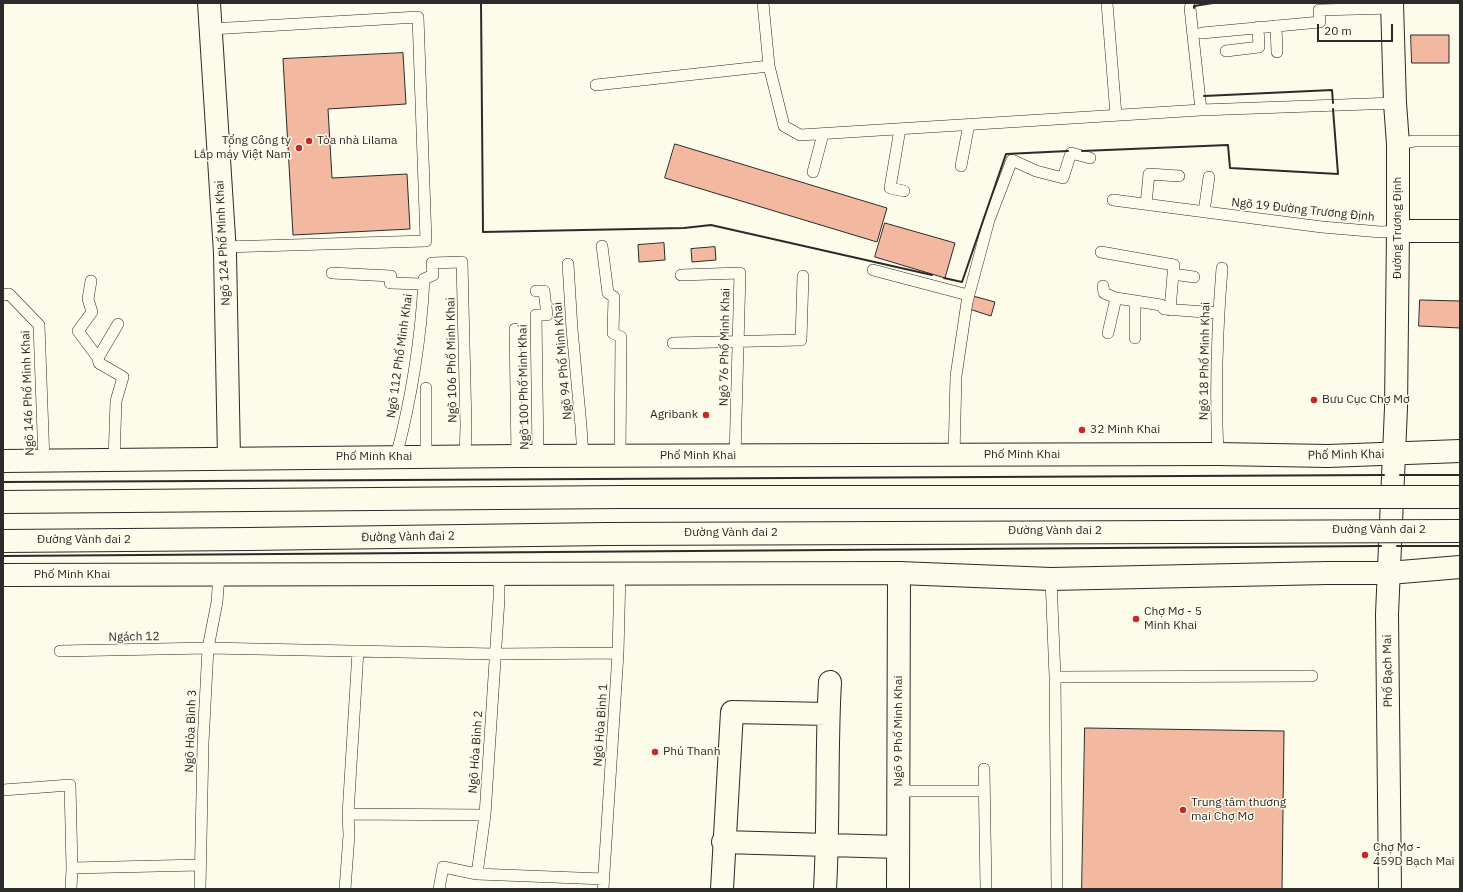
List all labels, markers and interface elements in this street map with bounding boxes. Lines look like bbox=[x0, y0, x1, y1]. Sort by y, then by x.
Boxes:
scale bar bbox=[1319, 16, 1395, 42]
text: 20 m bbox=[1324, 23, 1352, 38]
place label: Tổng Công ty Lắp máy Việt Nam bbox=[194, 134, 291, 162]
place label: Tòa nhà Lilama bbox=[317, 134, 397, 148]
marker: Tòa nhà Lilama bbox=[304, 136, 314, 146]
marker: Tổng Công ty Lắp máy Việt Nam bbox=[294, 143, 304, 153]
street label: Đường Trương Định bbox=[1391, 177, 1405, 279]
street label: Ngõ 124 Phố Minh Khai bbox=[213, 180, 233, 306]
street label: Ngõ 19 Đường Trương Định bbox=[1231, 195, 1375, 225]
street label: Ngõ 76 Phố Minh Khai bbox=[717, 288, 733, 406]
street label: Ngõ 112 Phố Minh Khai bbox=[384, 293, 416, 419]
street label: Ngõ 106 Phố Minh Khai bbox=[444, 297, 460, 423]
street label: Ngõ 94 Phố Minh Khai bbox=[551, 301, 575, 421]
street label: Ngõ 18 Phố Minh Khai bbox=[1197, 302, 1213, 420]
street label: Ngõ 100 Phố Minh Khai bbox=[516, 324, 532, 450]
street label: Ngõ 146 Phố Minh Khai bbox=[19, 330, 37, 456]
place label: Bưu Cục Chợ Mơ bbox=[1322, 393, 1410, 407]
marker: Bưu Cục Chợ Mơ bbox=[1309, 395, 1319, 405]
place label: Agribank bbox=[650, 408, 698, 422]
marker: Agribank bbox=[701, 410, 711, 420]
place label: 32 Minh Khai bbox=[1090, 423, 1160, 437]
marker: 32 Minh Khai bbox=[1077, 425, 1087, 435]
street label: Phố Minh Khai bbox=[1308, 447, 1384, 463]
street label: Phố Minh Khai bbox=[984, 448, 1060, 462]
street label: Phố Minh Khai bbox=[660, 449, 736, 463]
street label: Phố Minh Khai bbox=[336, 450, 412, 464]
street label: Đường Vành đai 2 bbox=[1332, 523, 1426, 537]
street label: Đường Vành đai 2 bbox=[1008, 524, 1102, 538]
street label: Đường Vành đai 2 bbox=[684, 526, 778, 540]
street label: Đường Vành đai 2 bbox=[361, 529, 455, 545]
street label: Đường Vành đai 2 bbox=[37, 533, 131, 547]
street label: Phố Minh Khai bbox=[34, 568, 110, 582]
place label: Chợ Mơ - 5 Minh Khai bbox=[1144, 605, 1202, 633]
marker: Chợ Mơ - 5 Minh Khai bbox=[1131, 614, 1141, 624]
street label: Ngách 12 bbox=[108, 629, 160, 645]
street label: Phố Bạch Mai bbox=[1380, 635, 1396, 707]
street label: Ngõ 9 Phố Minh Khai bbox=[892, 675, 906, 787]
street label: Ngõ Hòa Bình 1 bbox=[591, 683, 611, 767]
street label: Ngõ Hòa Bình 3 bbox=[182, 689, 200, 773]
street label: Ngõ Hòa Bình 2 bbox=[466, 710, 486, 794]
place label: Phú Thanh bbox=[663, 745, 720, 759]
marker: Phú Thanh bbox=[650, 747, 660, 757]
place label: Trung tâm thương mại Chợ Mơ bbox=[1191, 796, 1286, 824]
marker: Trung tâm thương mại Chợ Mơ bbox=[1178, 805, 1188, 815]
place label: Chợ Mơ - 459D Bạch Mai bbox=[1373, 841, 1455, 869]
marker: Chợ Mơ - 459D Bạch Mai bbox=[1360, 850, 1370, 860]

